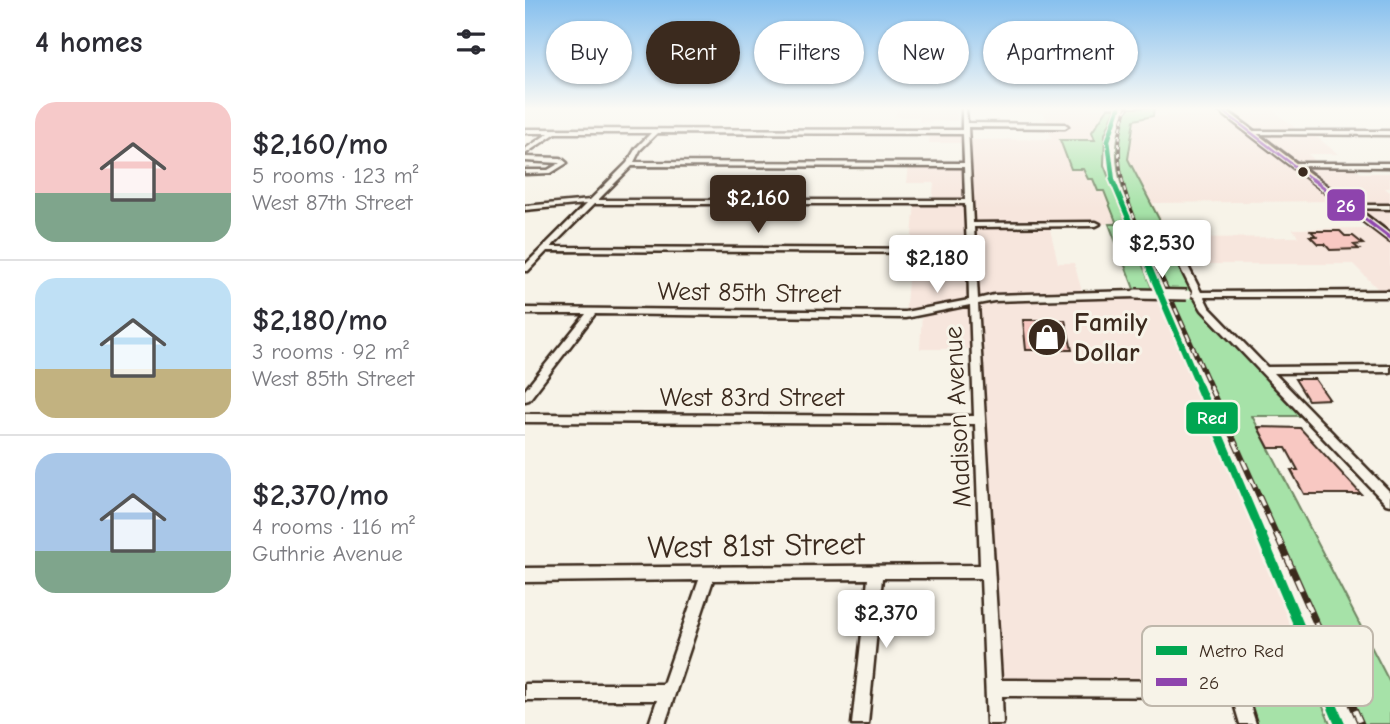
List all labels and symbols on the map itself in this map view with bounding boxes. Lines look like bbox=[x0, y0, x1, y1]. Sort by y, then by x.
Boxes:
unlabelled marker bbox=[1296, 165, 1310, 179]
pin: $2,160 bbox=[701, 176, 815, 235]
line badge: 26 bbox=[1326, 188, 1366, 222]
text: 26 bbox=[1336, 195, 1356, 217]
pin: $2,530 bbox=[1105, 220, 1219, 280]
pin: $2,180 bbox=[880, 236, 994, 295]
street label: West 85th Street bbox=[657, 276, 842, 310]
place label: Family Dollar bbox=[1074, 308, 1147, 368]
shop icon: Family Dollar bbox=[1026, 316, 1068, 358]
street label: Madison Avenue bbox=[938, 325, 978, 508]
street label: West 83rd Street bbox=[660, 383, 846, 413]
line badge: Red bbox=[1185, 401, 1239, 435]
text: Red bbox=[1197, 407, 1227, 429]
street label: West 81st Street bbox=[647, 525, 866, 566]
pin: $2,370 bbox=[829, 590, 943, 650]
legend bbox=[1142, 626, 1373, 706]
text: Metro Red bbox=[1199, 640, 1284, 662]
text: 26 bbox=[1199, 672, 1219, 694]

